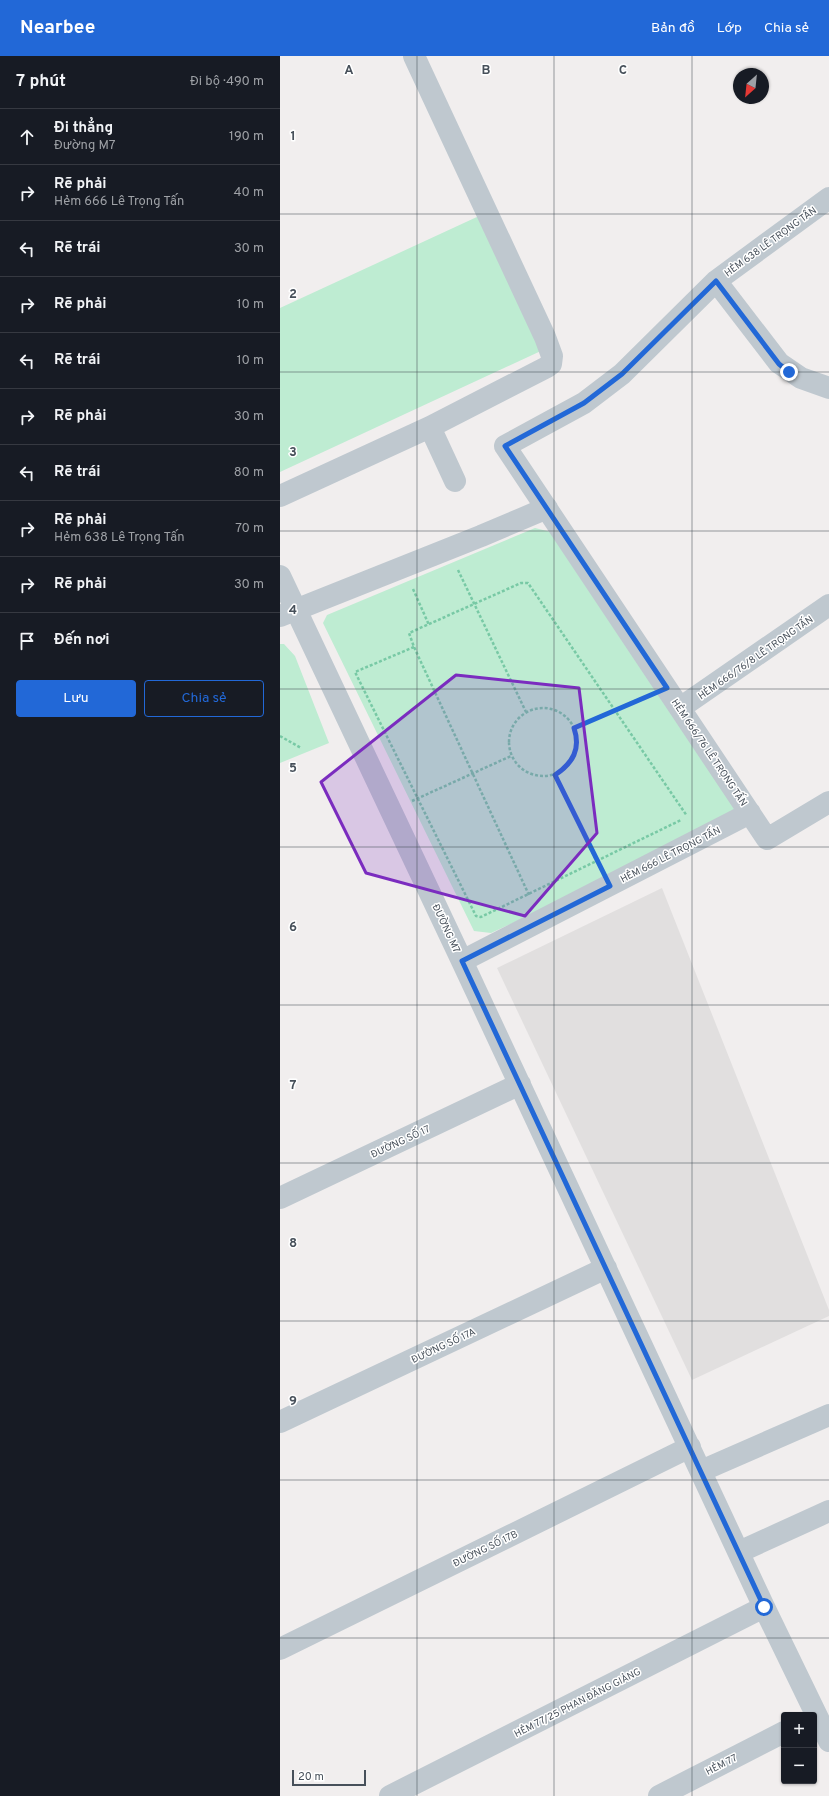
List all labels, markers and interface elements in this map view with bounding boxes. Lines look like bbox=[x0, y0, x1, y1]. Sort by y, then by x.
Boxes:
text: Nearbee bbox=[20, 16, 95, 40]
text: Bản đồ bbox=[651, 20, 695, 37]
text: Lớp bbox=[717, 20, 742, 37]
text: Chia sẻ bbox=[764, 20, 809, 37]
text: A bbox=[344, 63, 354, 79]
text: B bbox=[482, 63, 491, 79]
text: C bbox=[619, 63, 627, 79]
north arrow bbox=[733, 68, 769, 104]
text: 7 phút bbox=[16, 71, 66, 93]
text: Đi bộ · 490 m bbox=[190, 74, 264, 90]
text: Đi thẳng bbox=[54, 119, 113, 138]
icon: ahead bbox=[16, 126, 38, 148]
text: 190 m bbox=[229, 129, 264, 145]
text: 1 bbox=[290, 129, 296, 145]
text: Đường M7 bbox=[54, 138, 116, 154]
text: Rẽ phải bbox=[54, 175, 107, 194]
icon: right bbox=[16, 182, 38, 204]
text: 40 m bbox=[234, 185, 264, 201]
text: Hẻm 666 Lê Trọng Tấn bbox=[54, 194, 184, 210]
street label: HẺM 638 LÊ TRỌNG TẤN bbox=[722, 203, 820, 280]
icon: left bbox=[16, 238, 38, 260]
text: Rẽ trái bbox=[54, 239, 101, 258]
text: 30 m bbox=[234, 241, 264, 257]
text: 2 bbox=[289, 287, 297, 303]
icon: right bbox=[16, 294, 38, 316]
text: Rẽ phải bbox=[54, 295, 107, 314]
text: 10 m bbox=[237, 297, 264, 313]
icon: left bbox=[16, 350, 38, 372]
text: Rẽ trái bbox=[54, 351, 101, 370]
text: 10 m bbox=[237, 353, 264, 369]
route end bbox=[780, 363, 798, 381]
icon: right bbox=[16, 406, 38, 428]
text: Rẽ phải bbox=[54, 407, 107, 426]
text: 30 m bbox=[234, 409, 264, 425]
text: 3 bbox=[289, 445, 297, 461]
icon: left bbox=[16, 462, 38, 484]
text: Rẽ trái bbox=[54, 463, 101, 482]
text: 80 m bbox=[234, 465, 264, 481]
text: Rẽ phải bbox=[54, 511, 107, 530]
icon: right bbox=[16, 518, 38, 540]
text: 70 m bbox=[235, 521, 264, 537]
text: Hẻm 638 Lê Trọng Tấn bbox=[54, 530, 185, 546]
icon: right bbox=[16, 574, 38, 596]
text: Rẽ phải bbox=[54, 575, 107, 594]
text: 30 m bbox=[234, 577, 264, 593]
text: 4 bbox=[289, 603, 297, 619]
street label: HẺM 666/76/8 LÊ TRỌNG TẤN bbox=[695, 613, 816, 703]
icon: arrive bbox=[16, 630, 38, 652]
text: Đến nơi bbox=[54, 631, 110, 650]
button: Lưu bbox=[16, 680, 136, 717]
button: Chia sẻ bbox=[144, 680, 264, 717]
street label: HẺM 666/76 LÊ TRỌNG TẤN bbox=[668, 696, 750, 809]
text: 5 bbox=[289, 761, 297, 777]
street label: HẺM 666 LÊ TRỌNG TẤN bbox=[618, 823, 723, 886]
street label: ĐƯỜNG M7 bbox=[429, 902, 463, 955]
text: 6 bbox=[289, 920, 297, 936]
text: 7 bbox=[290, 1078, 297, 1094]
street label: ĐƯỜNG SỐ 17 bbox=[368, 1121, 432, 1162]
text: 8 bbox=[289, 1236, 297, 1252]
street label: ĐƯỜNG SỐ 17A bbox=[409, 1324, 478, 1367]
text: 9 bbox=[289, 1394, 297, 1410]
street label: ĐƯỜNG SỐ 17B bbox=[450, 1526, 520, 1571]
route start bbox=[755, 1598, 773, 1616]
street label: HẺM 77/25 PHAN ĐĂNG GIẢNG bbox=[512, 1666, 643, 1741]
map controls bbox=[781, 1712, 817, 1784]
button: + bbox=[781, 1712, 817, 1748]
button: − bbox=[781, 1748, 817, 1784]
street label: HẺM 77 bbox=[704, 1752, 740, 1779]
scale bar bbox=[292, 1768, 366, 1787]
text: 20 m bbox=[298, 1770, 324, 1784]

